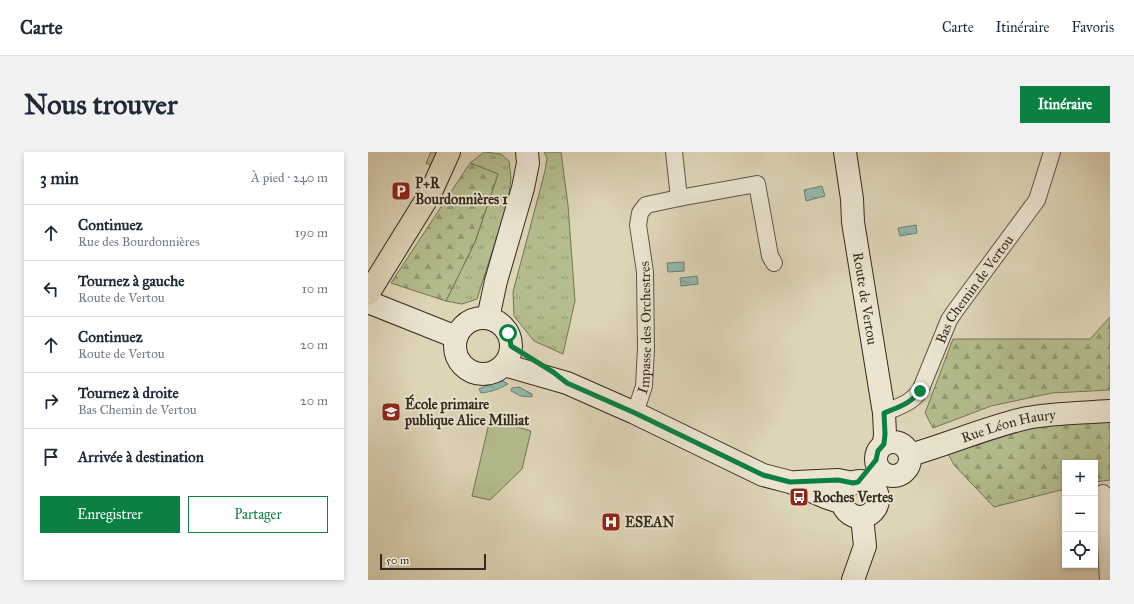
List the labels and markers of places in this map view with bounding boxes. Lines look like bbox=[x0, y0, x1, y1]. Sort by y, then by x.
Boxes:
place label: P+R Bourdonnières 1 bbox=[415, 175, 508, 208]
parking icon: P+R Bourdonnières 1 bbox=[390, 180, 412, 202]
place label: École primaire publique Alice Milliat bbox=[404, 394, 529, 430]
school or university icon: École primaire publique Alice Milliat bbox=[380, 401, 402, 423]
bus stop icon: Roches Vertes bbox=[788, 486, 810, 508]
place label: Roches Vertes bbox=[813, 489, 893, 506]
hospital icon: ESEAN bbox=[600, 511, 622, 533]
place label: ESEAN bbox=[625, 514, 675, 531]

